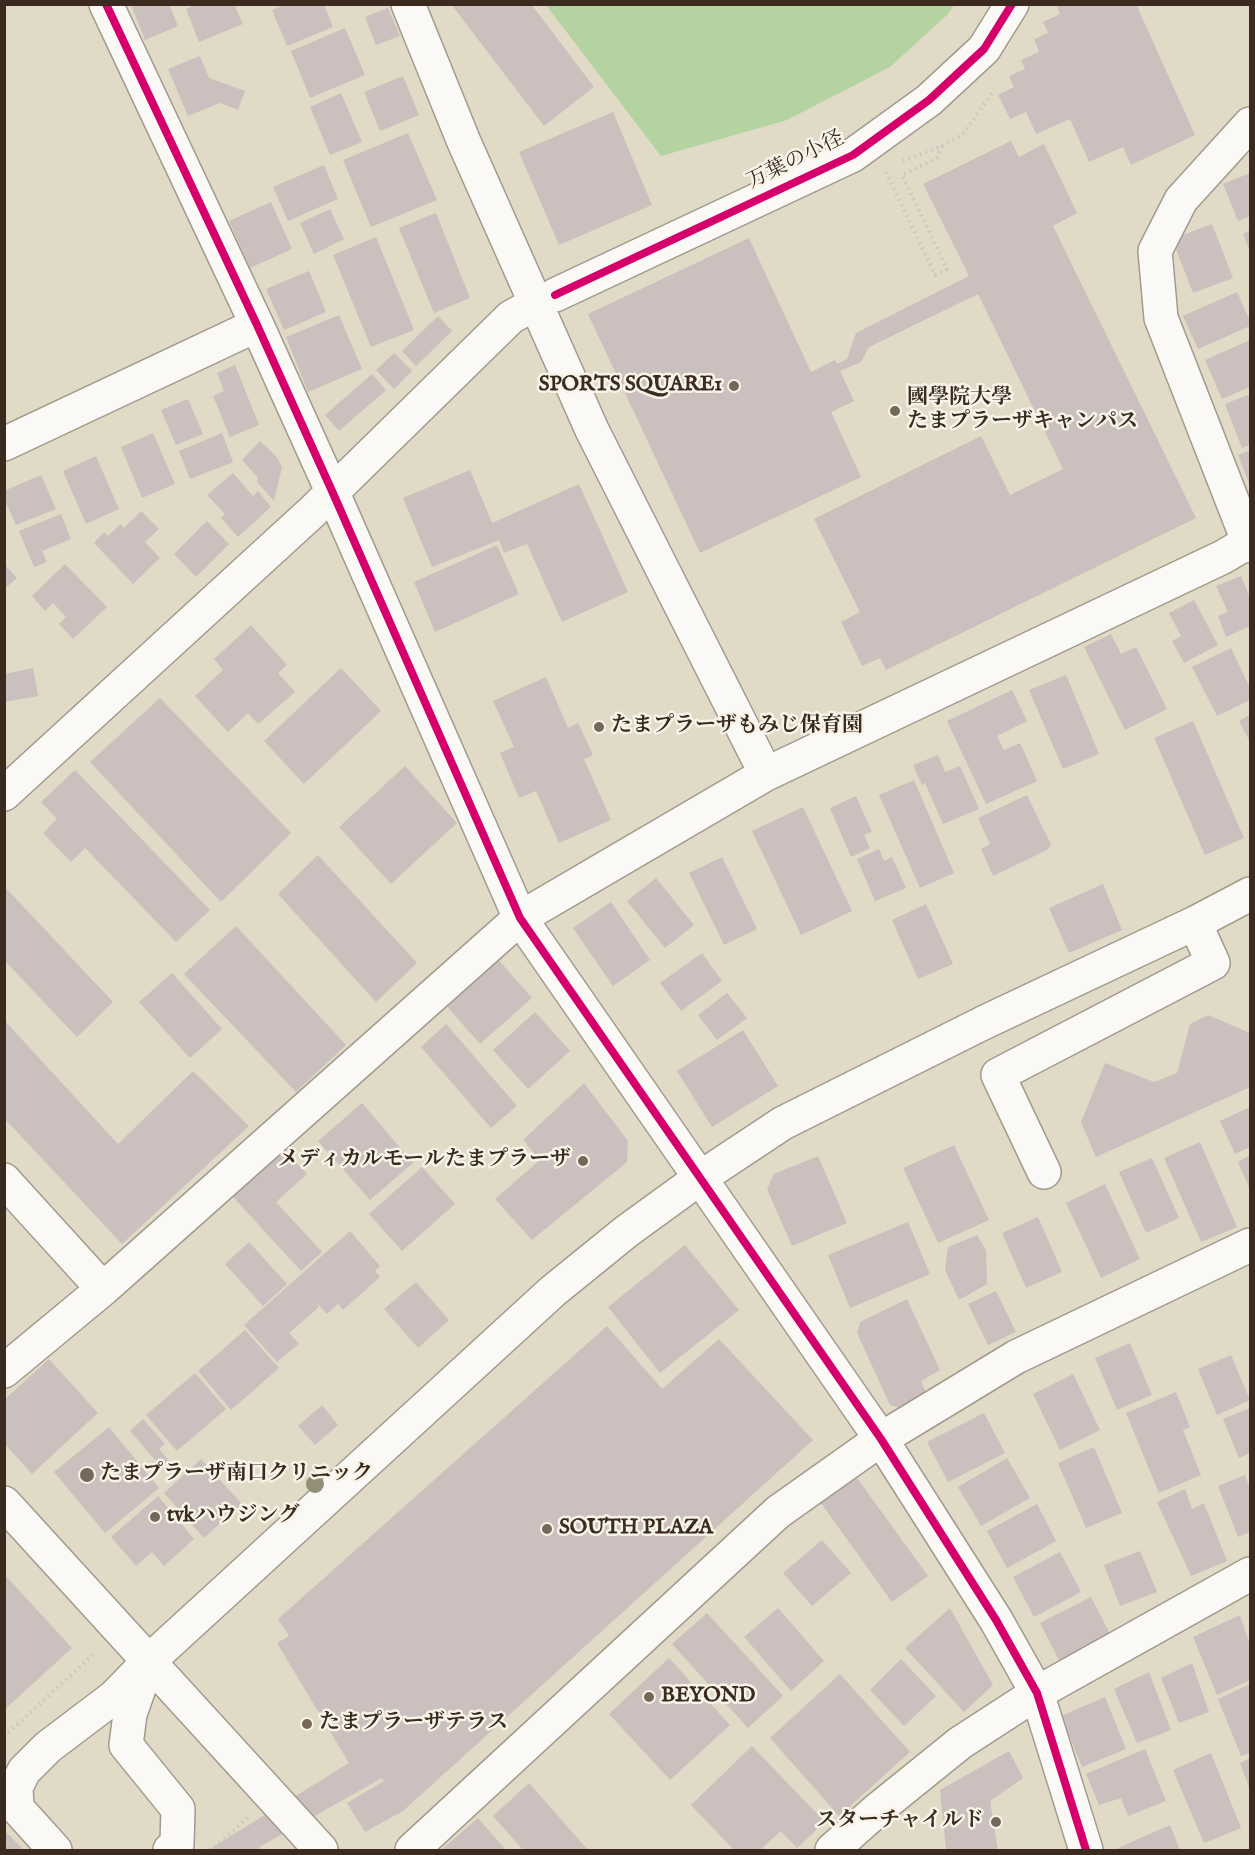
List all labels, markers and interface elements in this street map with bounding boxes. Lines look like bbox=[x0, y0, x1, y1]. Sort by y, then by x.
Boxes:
street label: 万葉の小径 bbox=[743, 127, 849, 195]
place label: SPORTS SQUARE1 bbox=[539, 373, 722, 399]
marker: SPORTS SQUARE1 bbox=[727, 379, 741, 393]
place label: 國學院大學 たまプラーザキャンパス bbox=[907, 386, 1138, 436]
marker: 國學院大學 たまプラーザキャンパス bbox=[888, 404, 902, 418]
place label: たまプラーザもみじ保育園 bbox=[611, 714, 863, 740]
marker: たまプラーザもみじ保育園 bbox=[592, 720, 606, 734]
place label: メディカルモールたまプラーザ bbox=[278, 1148, 571, 1174]
marker: メディカルモールたまプラーザ bbox=[576, 1154, 590, 1168]
place label: たまプラーザ南口クリニック bbox=[100, 1462, 373, 1488]
marker: たまプラーザ南口クリニック bbox=[78, 1466, 96, 1484]
place label: tvkハウジング bbox=[167, 1504, 300, 1530]
marker: tvkハウジング bbox=[148, 1510, 162, 1524]
place label: SOUTH PLAZA bbox=[559, 1516, 713, 1542]
marker: SOUTH PLAZA bbox=[540, 1522, 554, 1536]
place label: BEYOND bbox=[661, 1684, 755, 1710]
marker: BEYOND bbox=[642, 1690, 656, 1704]
place label: たまプラーザテラス bbox=[319, 1711, 508, 1737]
marker: たまプラーザテラス bbox=[300, 1717, 314, 1731]
place label: スターチャイルド bbox=[816, 1809, 984, 1835]
marker: スターチャイルド bbox=[989, 1815, 1003, 1829]

